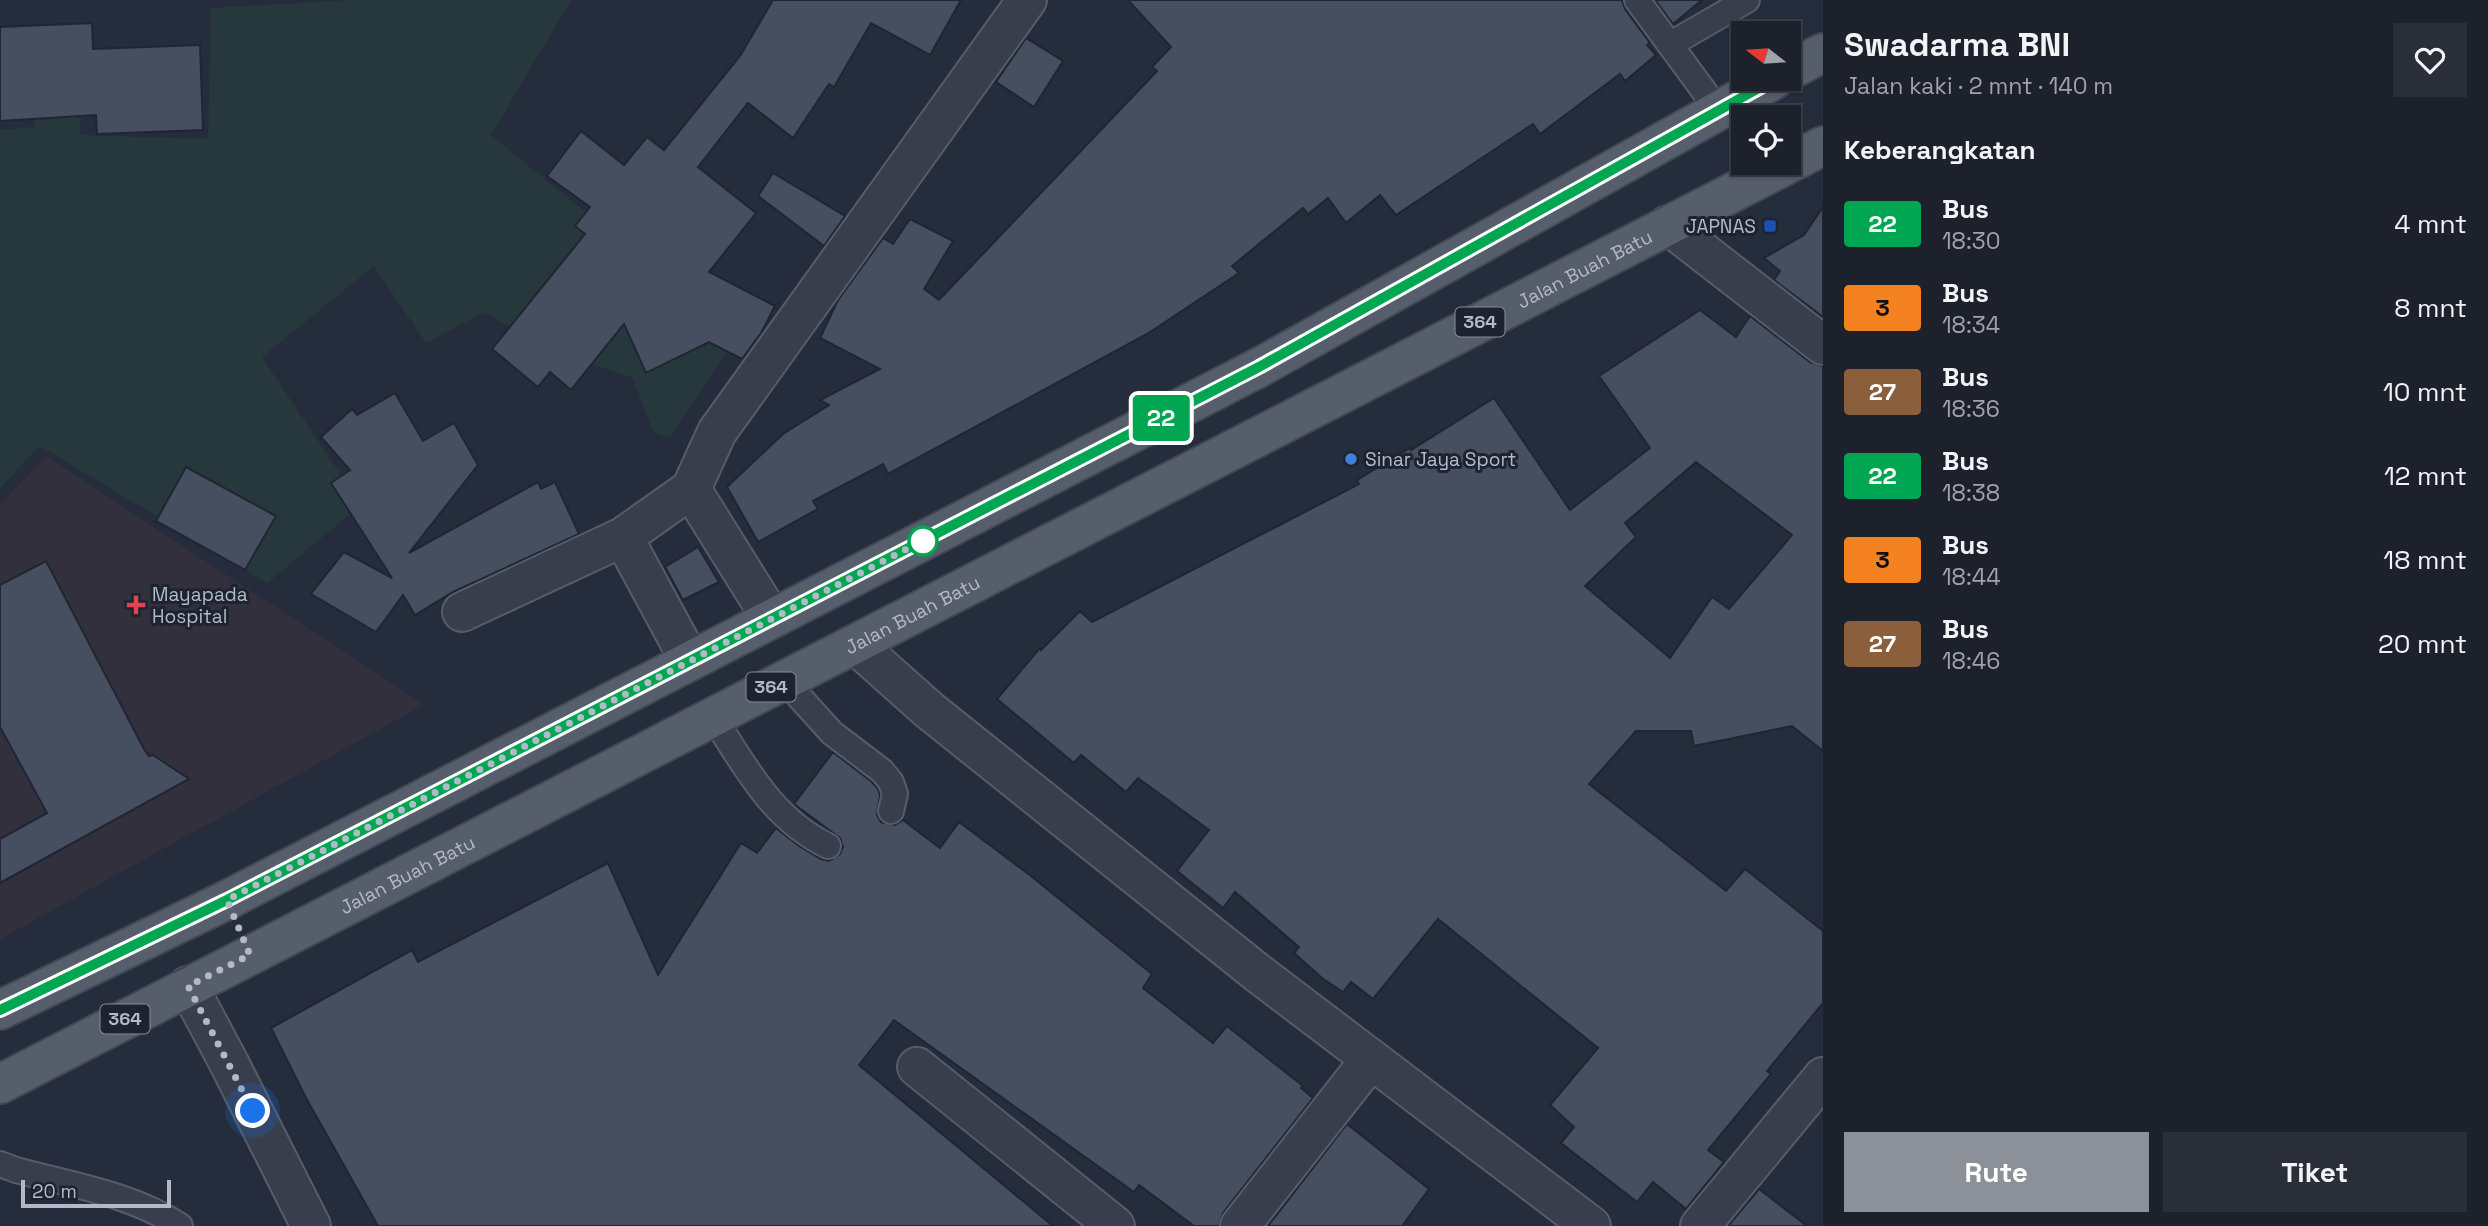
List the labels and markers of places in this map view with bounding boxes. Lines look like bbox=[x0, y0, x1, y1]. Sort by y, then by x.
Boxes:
place label: JAPNAS bbox=[1686, 214, 1756, 239]
marker: JAPNAS bbox=[1762, 218, 1778, 234]
place label: Sinar Jaya Sport bbox=[1365, 447, 1516, 472]
marker: Sinar Jaya Sport bbox=[1343, 451, 1359, 467]
unlabelled marker bbox=[908, 526, 938, 556]
place label: Mayapada Hospital bbox=[152, 582, 248, 629]
marker: Mayapada Hospital bbox=[126, 595, 146, 615]

